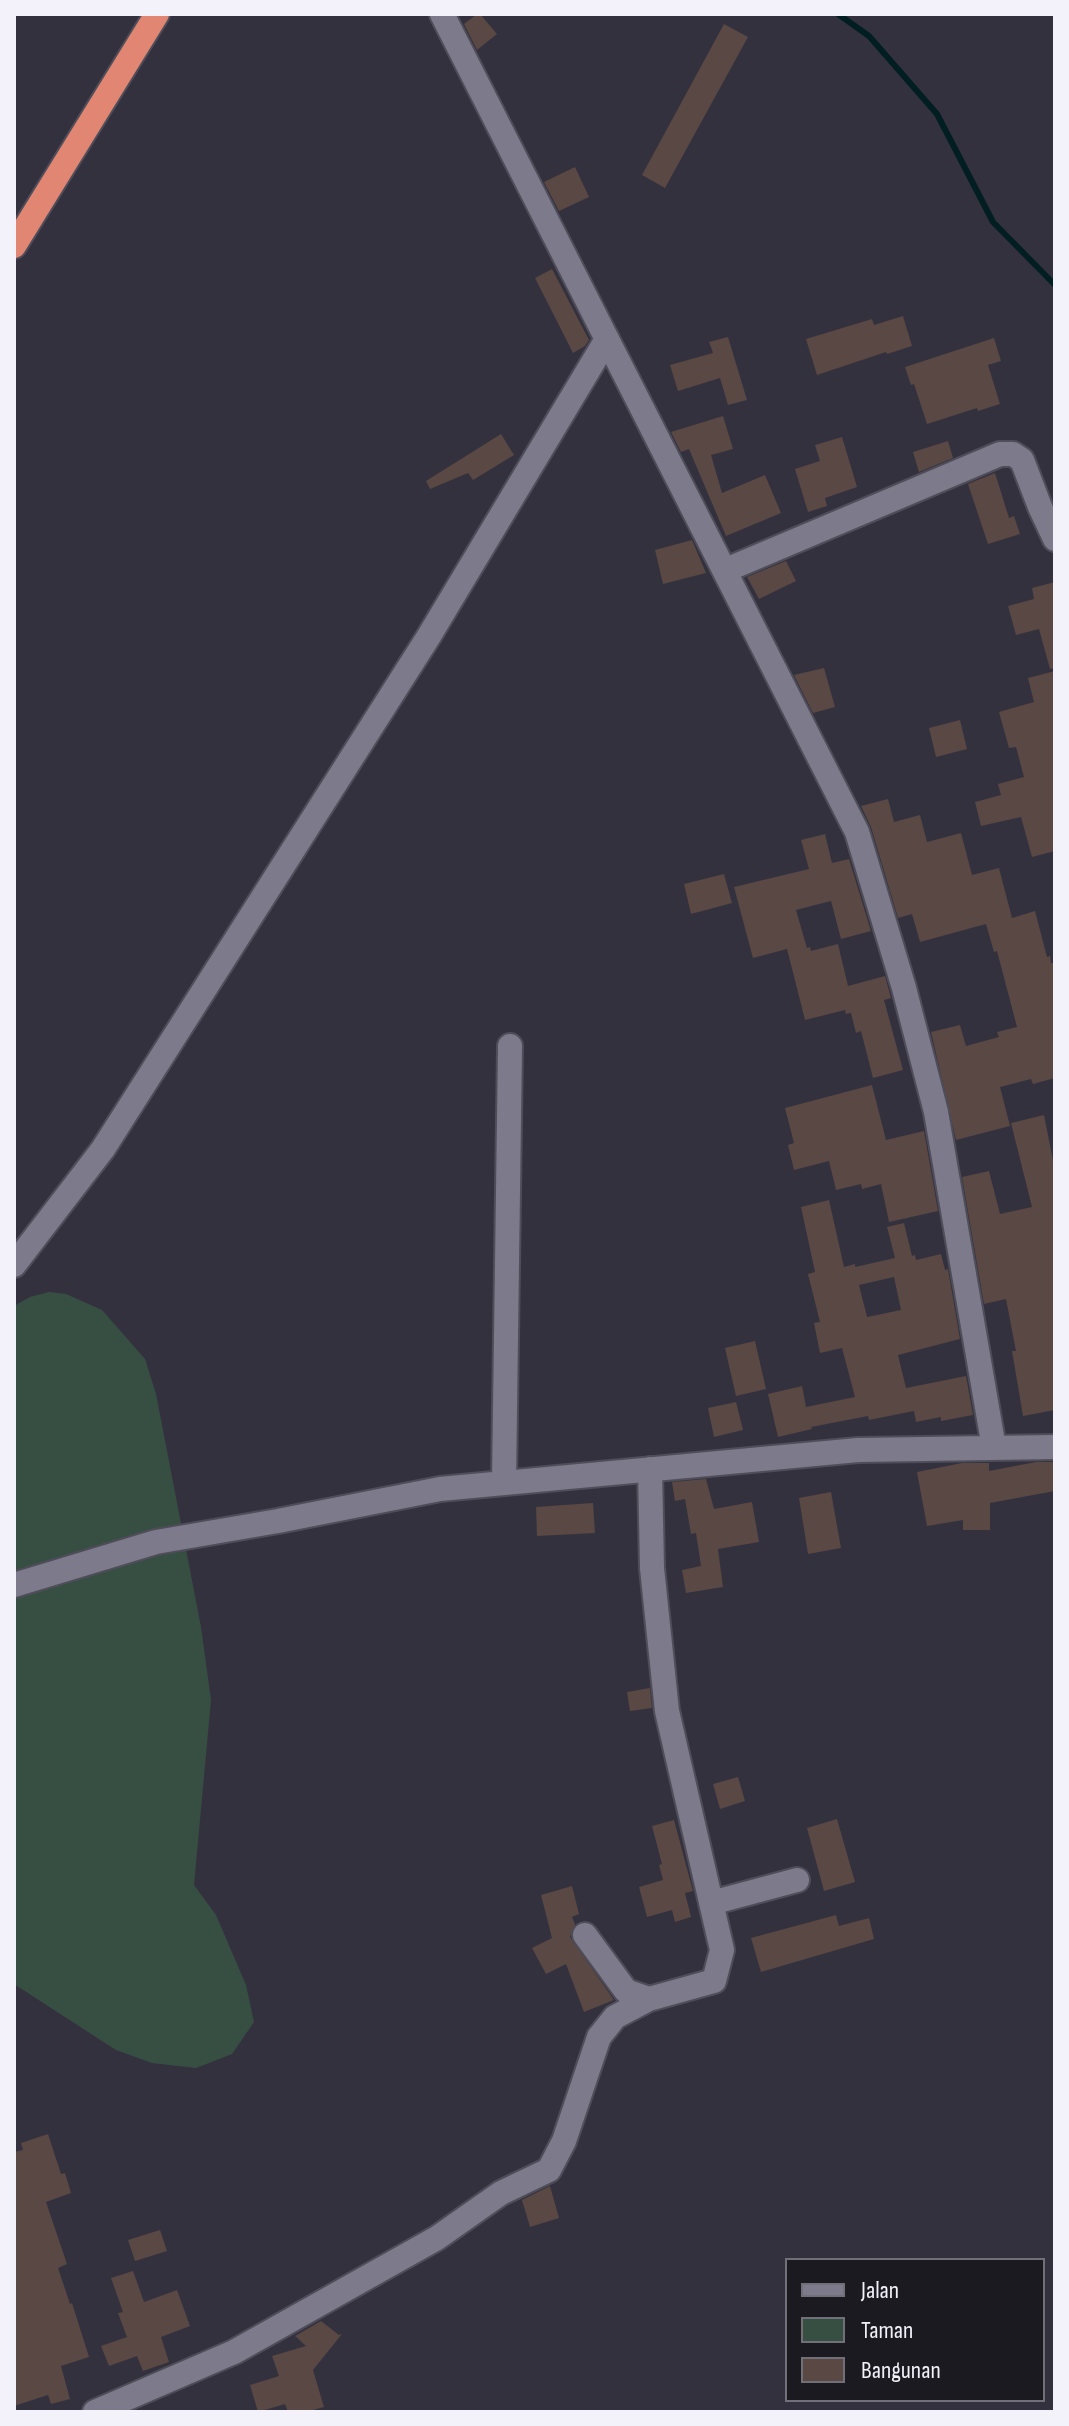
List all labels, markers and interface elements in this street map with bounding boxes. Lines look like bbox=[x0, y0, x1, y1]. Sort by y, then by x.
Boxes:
legend bbox=[785, 2258, 1045, 2402]
text: Jalan bbox=[861, 2276, 899, 2305]
text: Taman bbox=[861, 2316, 913, 2345]
text: Bangunan bbox=[861, 2356, 941, 2385]

